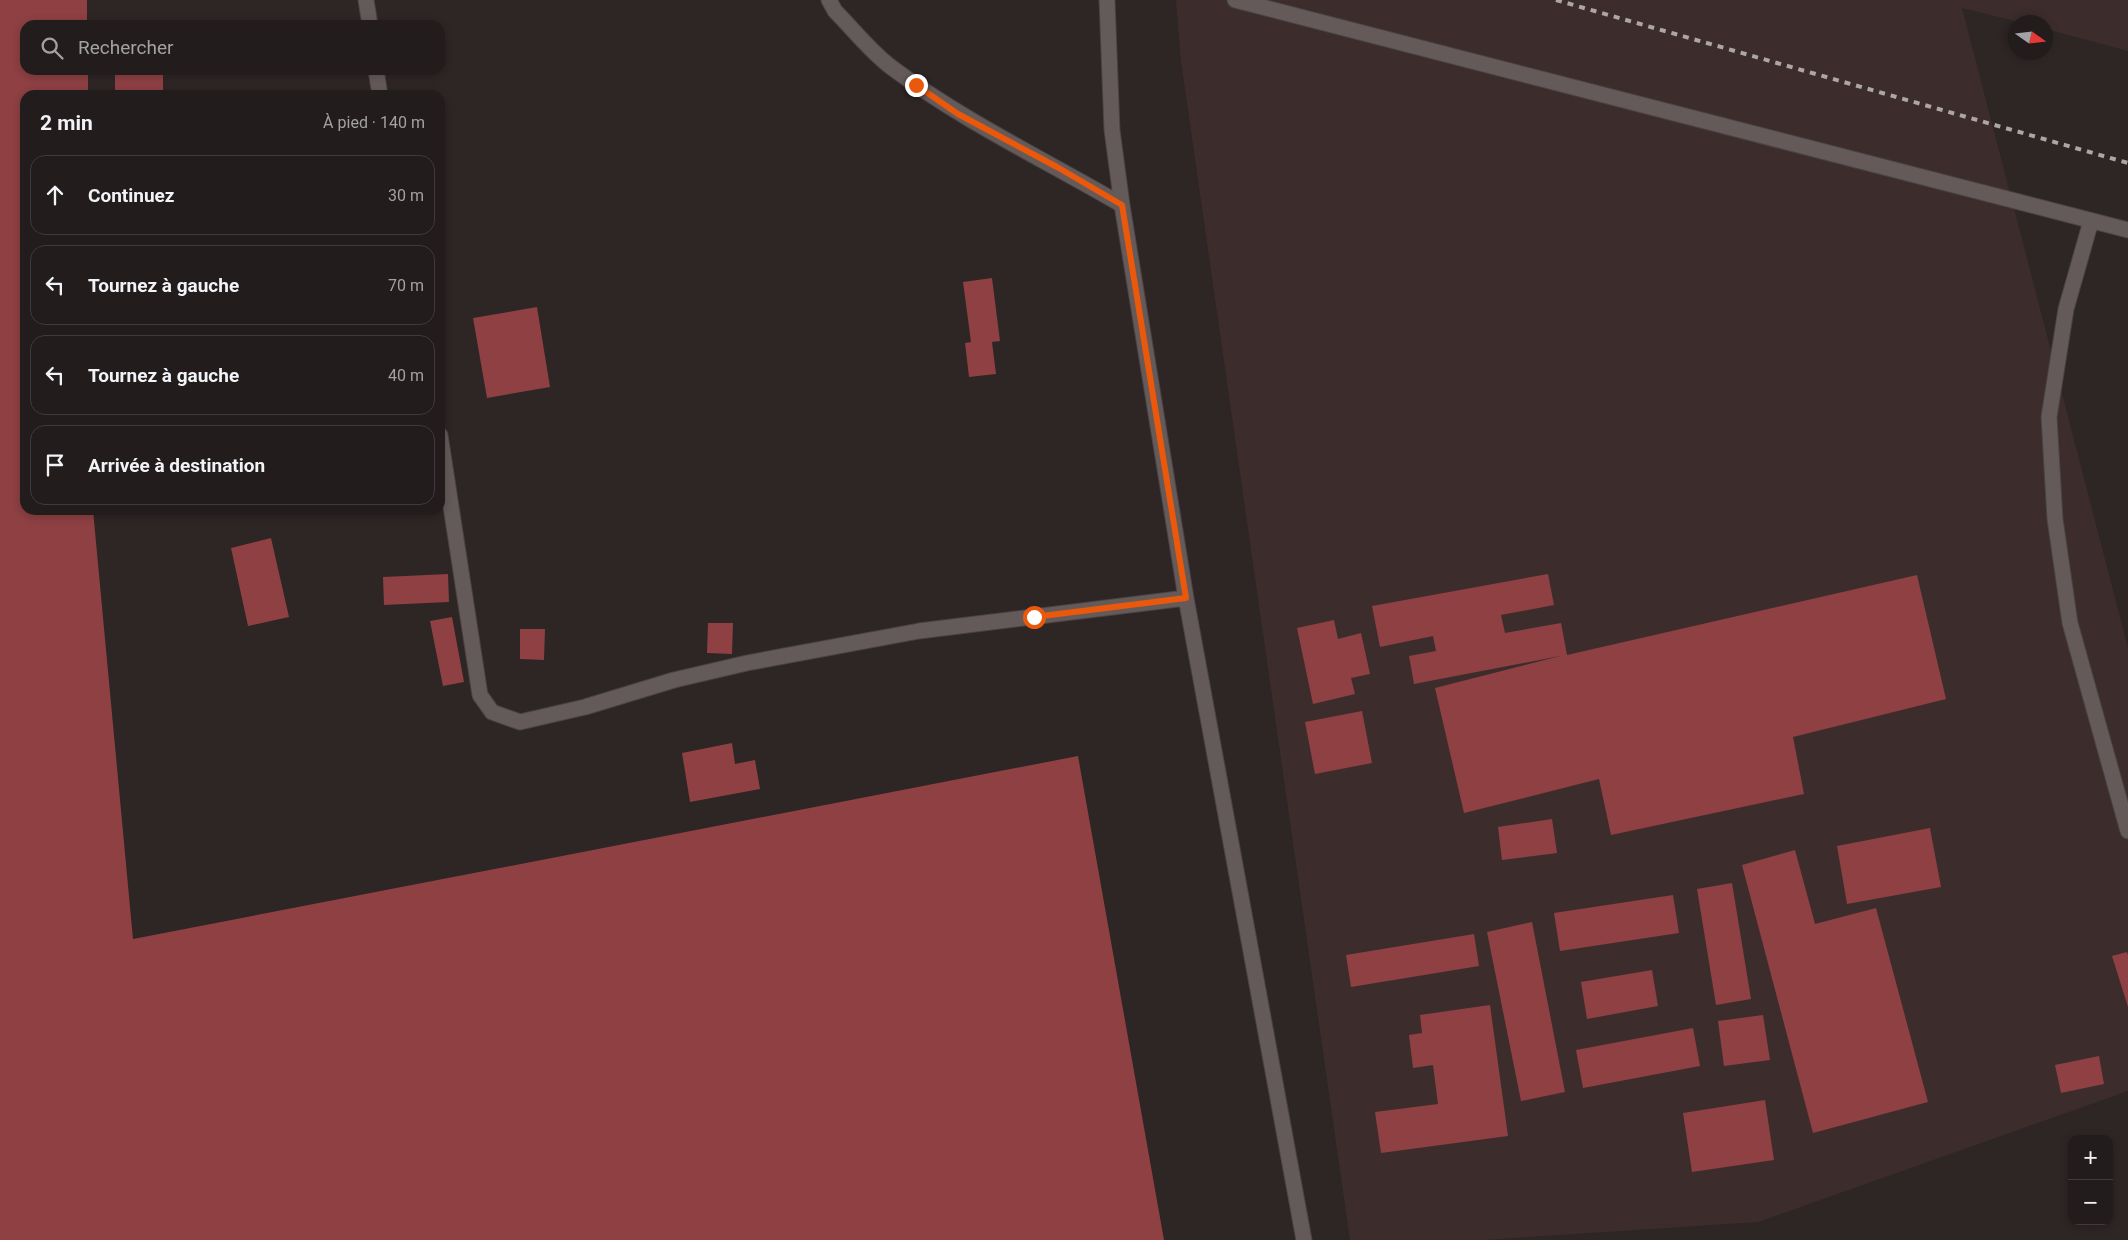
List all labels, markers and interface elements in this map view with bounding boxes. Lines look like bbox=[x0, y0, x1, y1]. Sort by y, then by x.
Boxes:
north arrow bbox=[2008, 15, 2053, 60]
search box bbox=[20, 20, 445, 75]
icon: search bbox=[38, 34, 66, 62]
text: Rechercher bbox=[78, 36, 173, 59]
route end bbox=[905, 74, 928, 97]
text: 2 min bbox=[40, 111, 93, 135]
text: À pied · 140 m bbox=[323, 113, 425, 132]
icon: ahead bbox=[41, 181, 69, 209]
text: Continuez bbox=[88, 184, 174, 207]
text: 30 m bbox=[388, 186, 424, 205]
icon: left bbox=[41, 271, 69, 299]
text: Tournez à gauche bbox=[88, 274, 239, 297]
text: 70 m bbox=[388, 276, 424, 295]
icon: left bbox=[41, 361, 69, 389]
text: Tournez à gauche bbox=[88, 364, 239, 387]
text: 40 m bbox=[388, 366, 424, 385]
icon: arrive bbox=[41, 451, 69, 479]
text: Arrivée à destination bbox=[88, 454, 265, 477]
route start bbox=[1023, 606, 1046, 629]
map controls bbox=[2068, 1135, 2113, 1225]
button: + bbox=[2068, 1135, 2113, 1180]
button: − bbox=[2068, 1180, 2113, 1225]

